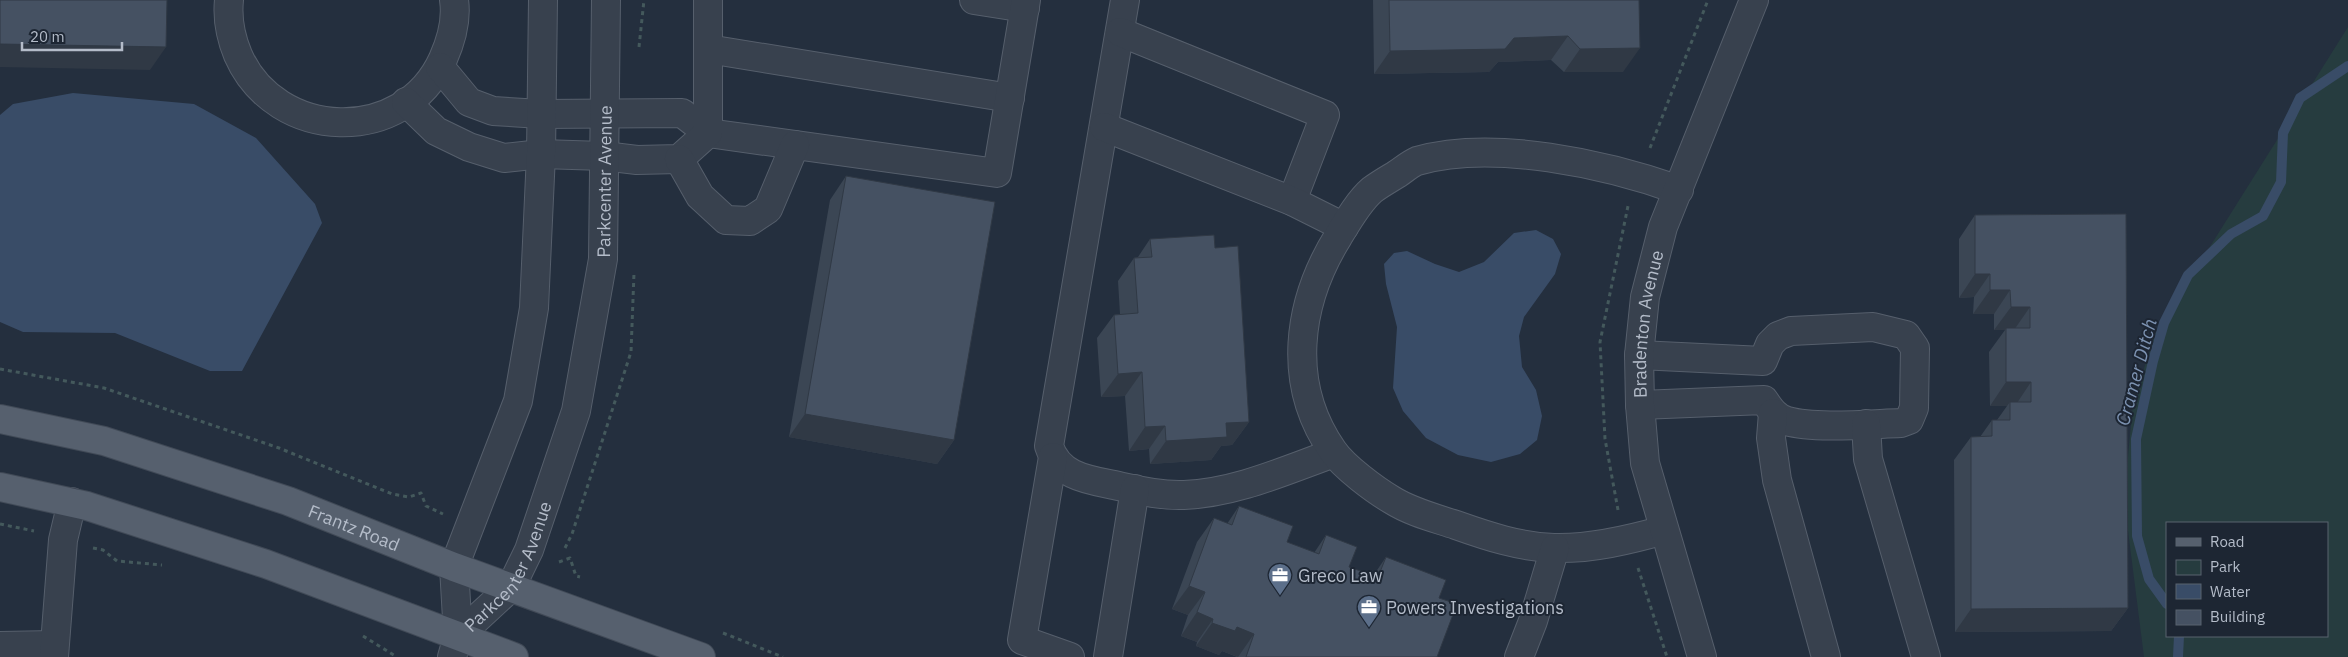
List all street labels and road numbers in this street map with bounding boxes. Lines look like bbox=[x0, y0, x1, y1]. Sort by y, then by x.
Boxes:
street label: Parkcenter Avenue bbox=[592, 105, 616, 258]
street label: Bradenton Avenue bbox=[1627, 248, 1668, 398]
street label: Parkcenter Avenue bbox=[459, 498, 556, 636]
street label: Frantz Road bbox=[305, 499, 403, 556]

